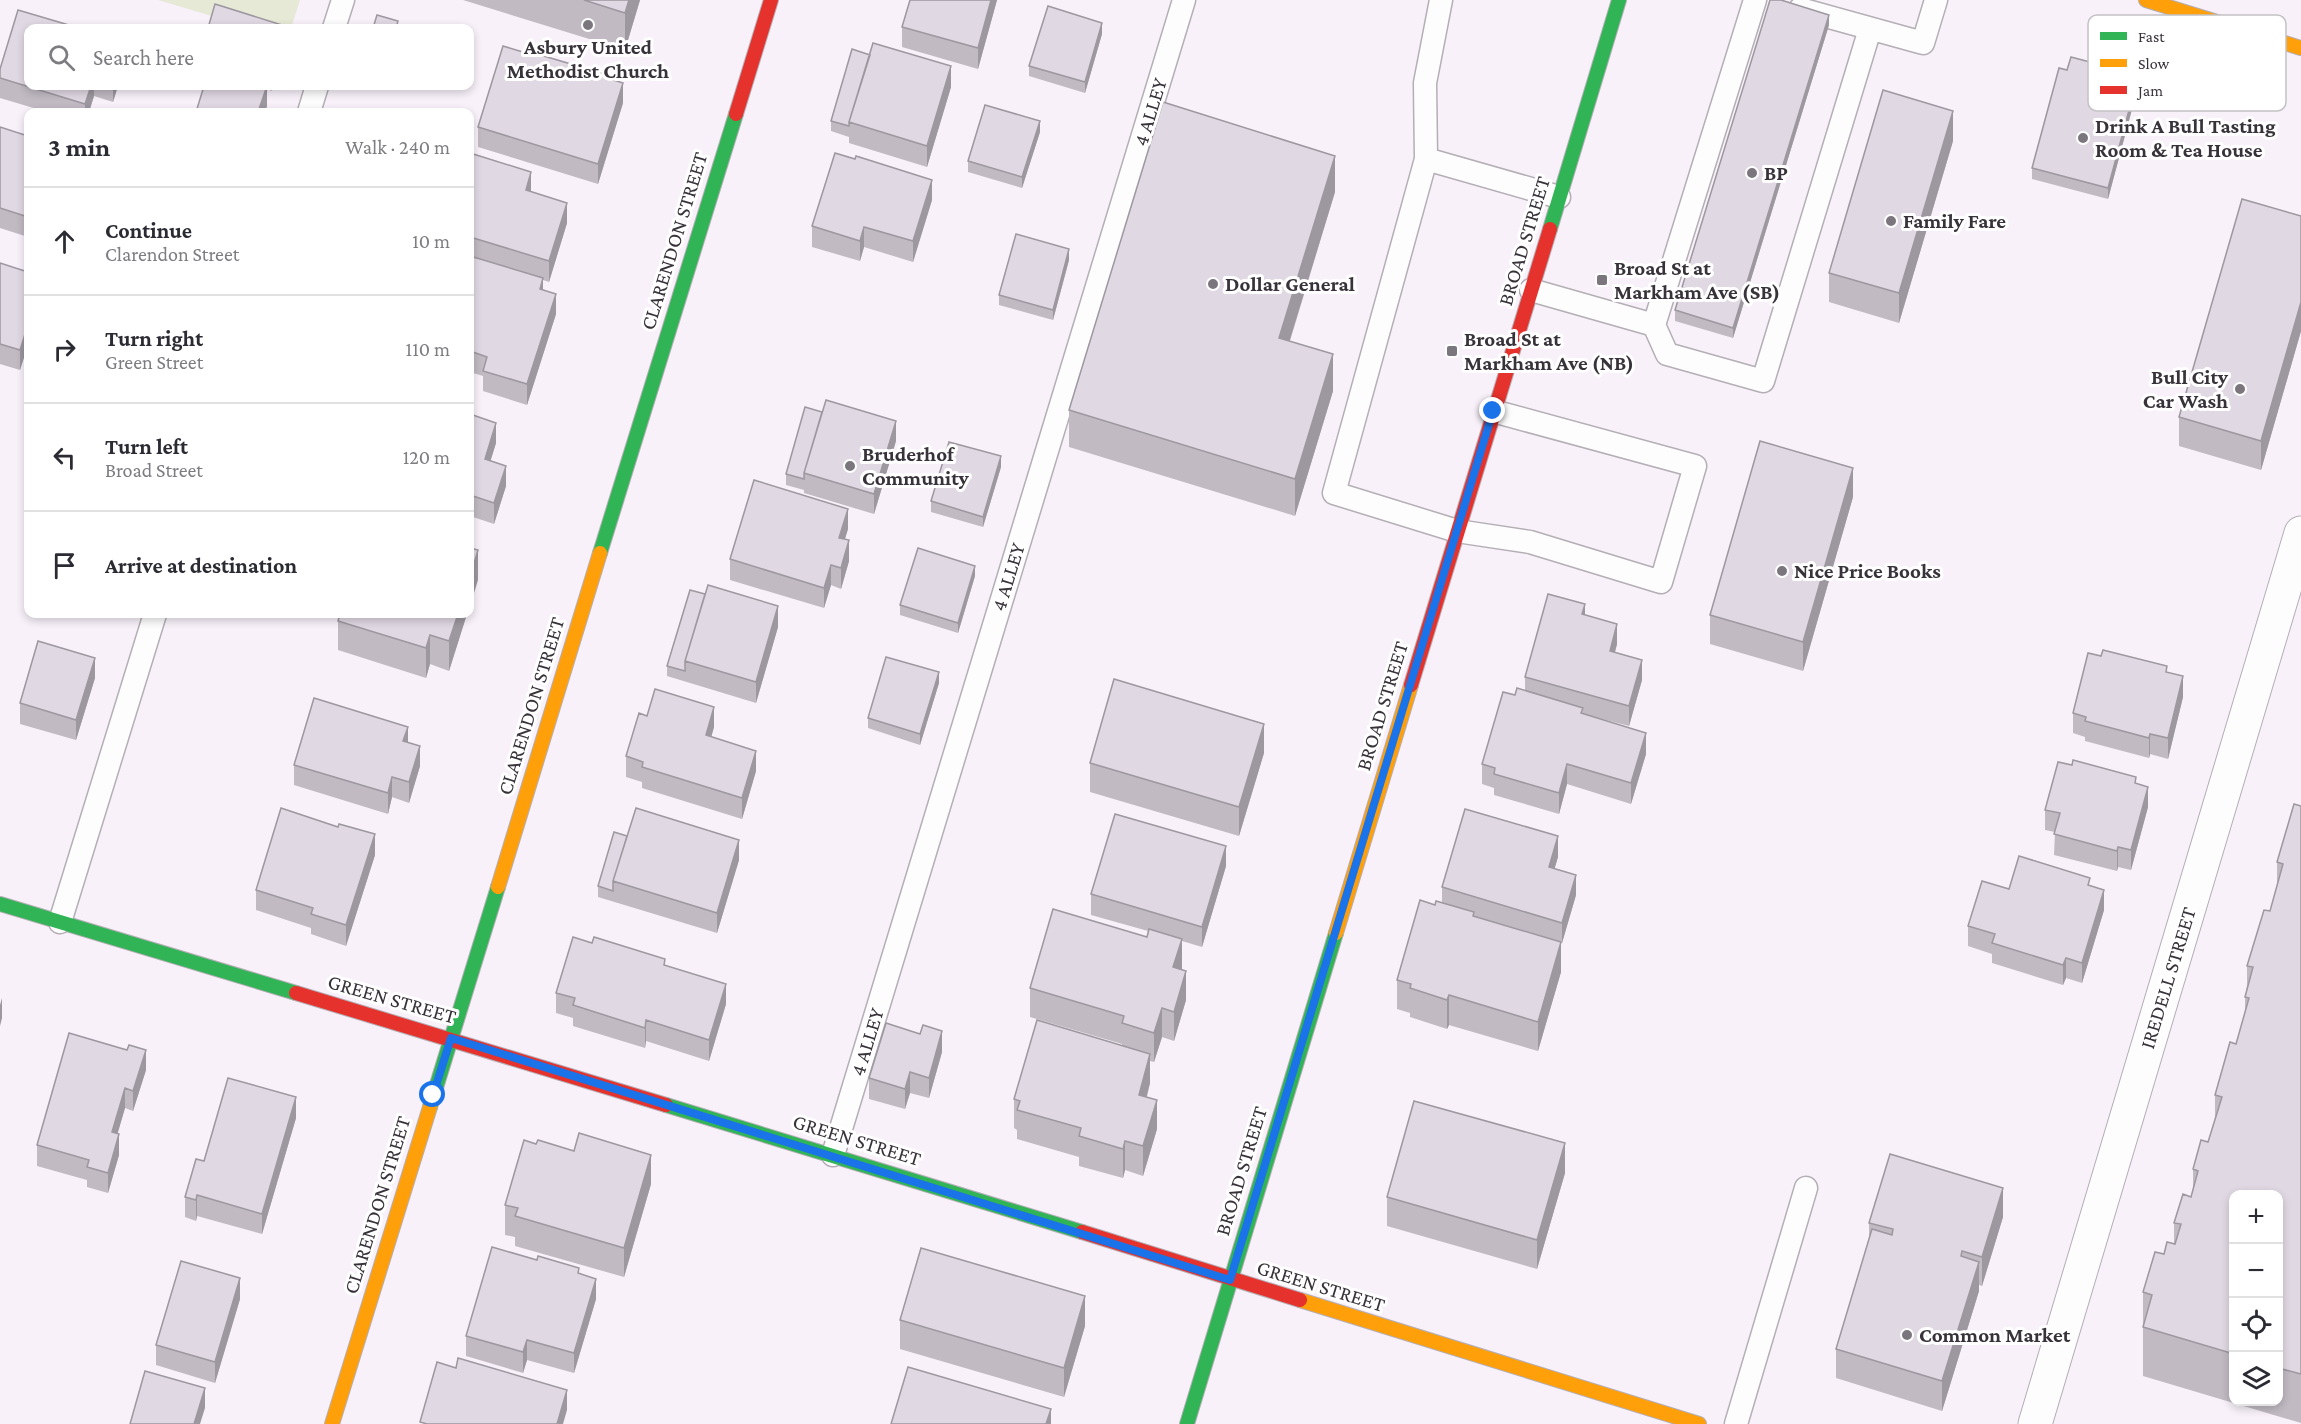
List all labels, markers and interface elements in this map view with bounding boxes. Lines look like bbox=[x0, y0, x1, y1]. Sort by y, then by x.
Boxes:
legend bbox=[2088, 15, 2286, 111]
marker: Asbury United Methodist Church bbox=[581, 18, 595, 32]
search box bbox=[24, 24, 474, 90]
text: Fast bbox=[2138, 28, 2165, 45]
place label: Asbury United Methodist Church bbox=[507, 35, 669, 83]
icon: search bbox=[45, 41, 78, 74]
text: Search here bbox=[93, 45, 194, 70]
text: Slow bbox=[2138, 55, 2170, 72]
street label: 4 ALLEY bbox=[1128, 74, 1172, 149]
text: Jam bbox=[2136, 82, 2163, 100]
place label: Drink A Bull Tasting Room & Tea House bbox=[2095, 114, 2276, 162]
marker: Drink A Bull Tasting Room & Tea House bbox=[2076, 131, 2090, 145]
text: 3 min bbox=[48, 133, 110, 162]
text: Walk · 240 m bbox=[345, 136, 450, 158]
street label: CLARENDON STREET bbox=[636, 149, 713, 333]
place label: BP bbox=[1764, 161, 1788, 185]
marker: BP bbox=[1745, 166, 1759, 180]
street label: BROAD STREET bbox=[1493, 173, 1555, 308]
place label: Family Fare bbox=[1903, 209, 2006, 233]
marker: Family Fare bbox=[1884, 214, 1898, 228]
text: Continue bbox=[105, 218, 192, 243]
icon: ahead bbox=[48, 225, 81, 258]
text: 10 m bbox=[412, 230, 450, 252]
text: Clarendon Street bbox=[105, 243, 239, 265]
place label: Broad St at Markham Ave (SB) bbox=[1614, 256, 1780, 304]
place label: Dollar General bbox=[1225, 272, 1355, 296]
marker: Broad St at Markham Ave (SB) bbox=[1595, 273, 1609, 287]
marker: Dollar General bbox=[1206, 277, 1220, 291]
text: Turn right bbox=[105, 326, 203, 351]
place label: Broad St at Markham Ave (NB) bbox=[1464, 327, 1634, 375]
icon: right bbox=[48, 333, 81, 366]
text: 110 m bbox=[406, 338, 450, 360]
marker: Broad St at Markham Ave (NB) bbox=[1445, 344, 1459, 358]
text: Green Street bbox=[105, 351, 203, 373]
place label: Bull City Car Wash bbox=[2143, 365, 2229, 413]
marker: Bull City Car Wash bbox=[2233, 382, 2247, 396]
route end bbox=[1479, 397, 1505, 423]
text: Turn left bbox=[105, 434, 188, 459]
icon: left bbox=[48, 441, 81, 474]
place label: Bruderhof Community bbox=[862, 442, 970, 490]
text: 120 m bbox=[403, 446, 450, 468]
text: Broad Street bbox=[105, 459, 203, 481]
marker: Bruderhof Community bbox=[843, 459, 857, 473]
street label: 4 ALLEY bbox=[986, 539, 1030, 614]
icon: arrive bbox=[48, 549, 81, 582]
text: Arrive at destination bbox=[105, 553, 297, 578]
place label: Nice Price Books bbox=[1794, 559, 1941, 583]
marker: Nice Price Books bbox=[1775, 564, 1789, 578]
street label: CLARENDON STREET bbox=[493, 614, 570, 798]
street label: BROAD STREET bbox=[1351, 638, 1413, 773]
street label: IREDELL STREET bbox=[2135, 904, 2201, 1052]
street label: GREEN STREET bbox=[325, 969, 460, 1029]
street label: 4 ALLEY bbox=[845, 1004, 889, 1079]
route start bbox=[419, 1081, 445, 1107]
street label: BROAD STREET bbox=[1210, 1103, 1272, 1238]
street label: GREEN STREET bbox=[790, 1109, 924, 1171]
street label: CLARENDON STREET bbox=[339, 1113, 416, 1297]
map controls bbox=[2229, 1190, 2283, 1406]
button: + bbox=[2229, 1190, 2283, 1244]
button: − bbox=[2229, 1244, 2283, 1298]
street label: GREEN STREET bbox=[1254, 1255, 1388, 1317]
button: locate bbox=[2229, 1298, 2283, 1352]
place label: Common Market bbox=[1919, 1323, 2071, 1347]
marker: Common Market bbox=[1900, 1328, 1914, 1342]
button: layers bbox=[2229, 1352, 2283, 1406]

